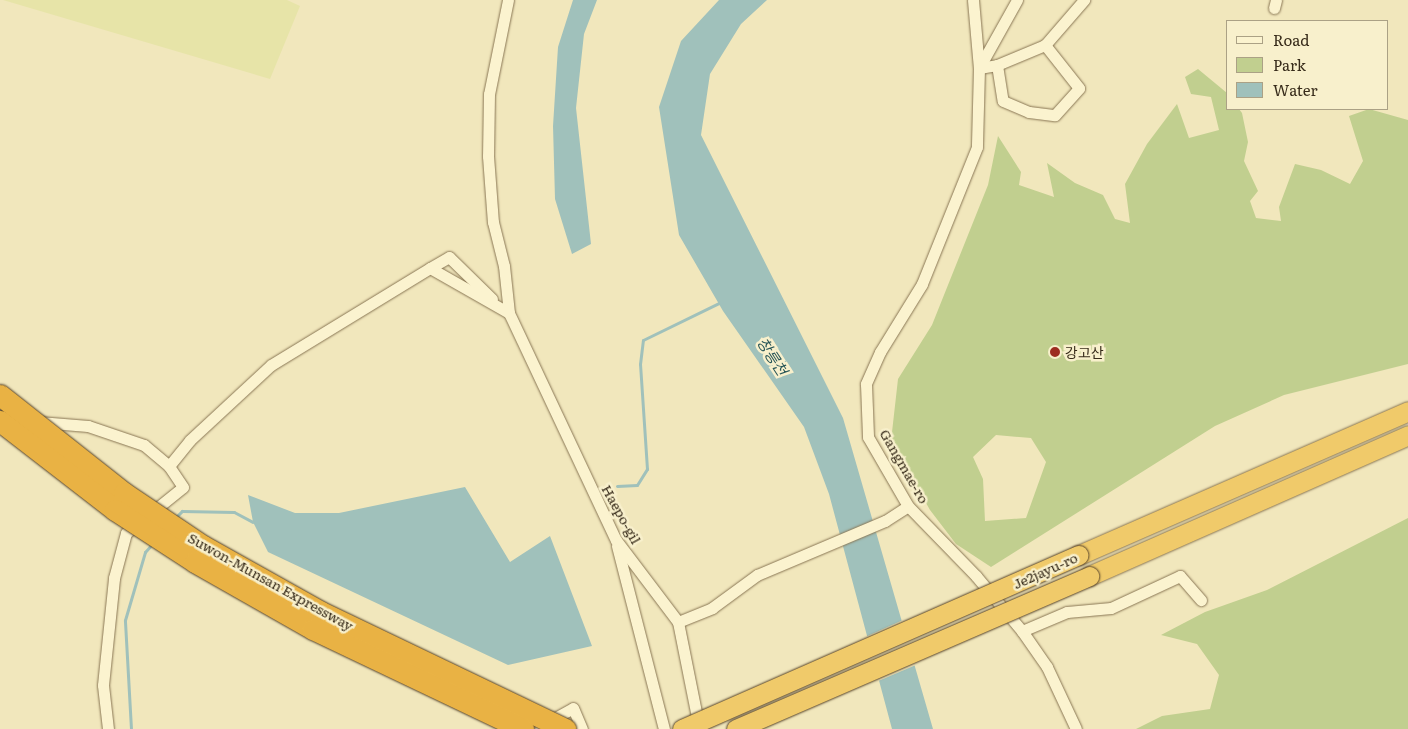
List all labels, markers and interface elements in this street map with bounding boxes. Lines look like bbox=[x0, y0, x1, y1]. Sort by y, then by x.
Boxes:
legend bbox=[1226, 20, 1388, 110]
text: Road bbox=[1273, 28, 1309, 51]
text: Park bbox=[1273, 53, 1306, 76]
text: Water bbox=[1273, 78, 1318, 101]
water label: 창릉천 bbox=[754, 334, 792, 378]
place label: 강고산 bbox=[1065, 344, 1104, 360]
marker: 강고산 bbox=[1049, 346, 1061, 358]
street label: Gangmae-ro bbox=[877, 426, 933, 506]
street label: Haepo-gil bbox=[599, 481, 645, 547]
street label: Suwon-Munsan Expressway bbox=[185, 528, 357, 634]
street label: Je2jayu-ro bbox=[1010, 548, 1080, 592]

